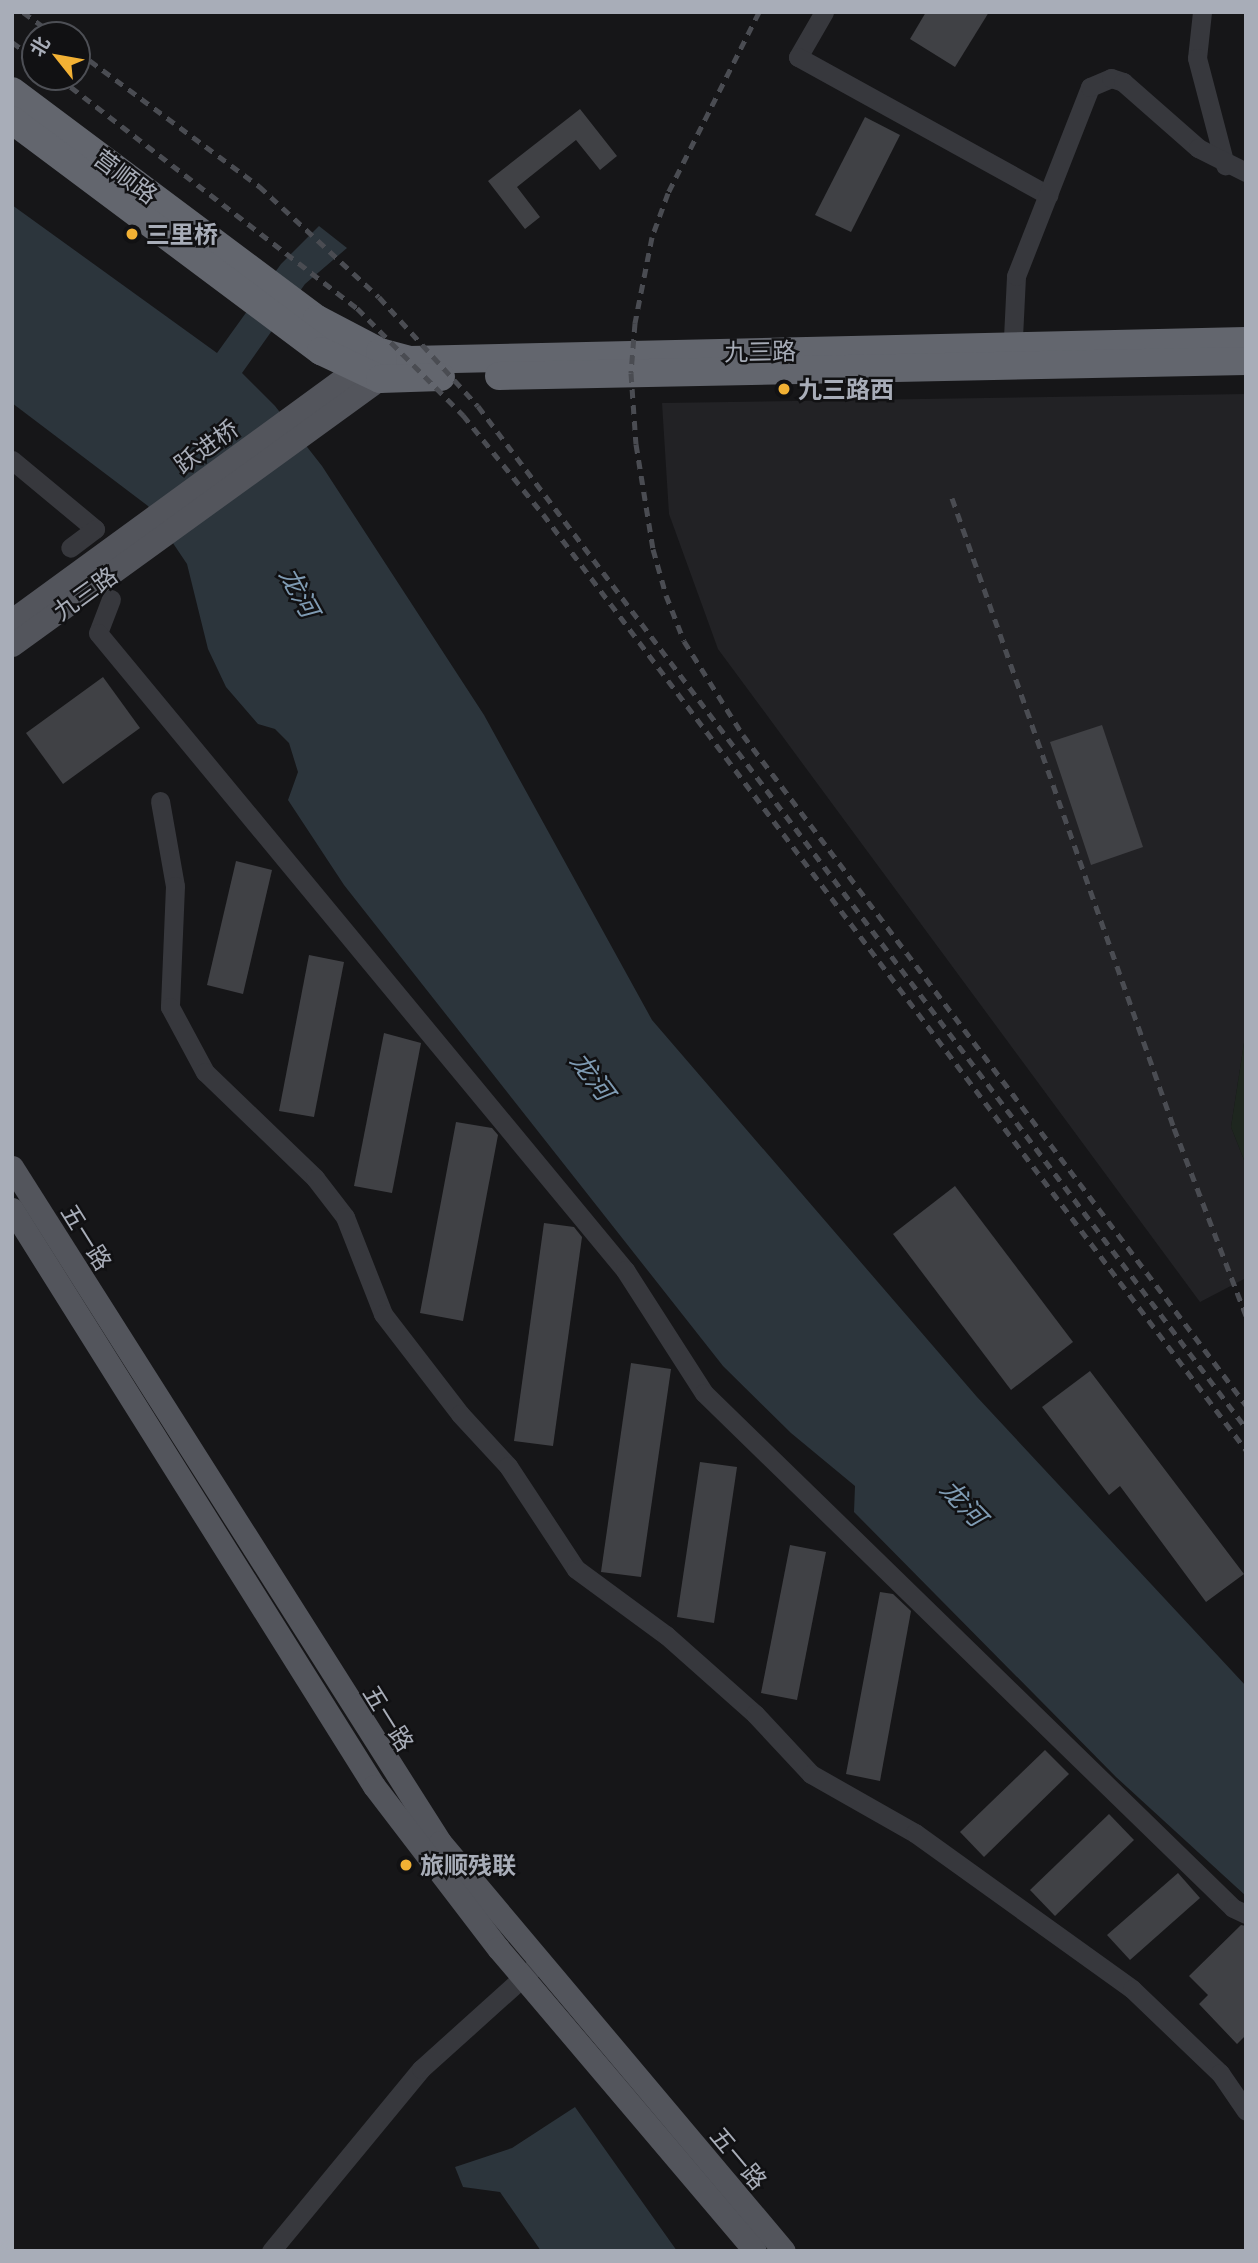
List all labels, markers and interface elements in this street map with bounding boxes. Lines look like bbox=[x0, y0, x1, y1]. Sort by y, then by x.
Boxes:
north arrow bbox=[21, 21, 91, 91]
text: 北 bbox=[25, 32, 54, 60]
street label: 营顺路 bbox=[89, 143, 163, 209]
place label: 三里桥 bbox=[146, 220, 218, 248]
marker: 三里桥 bbox=[124, 226, 140, 242]
street label: 九三路 bbox=[724, 336, 796, 366]
place label: 九三路西 bbox=[798, 375, 894, 403]
marker: 九三路西 bbox=[776, 381, 792, 397]
street label: 跃进桥 bbox=[168, 413, 244, 479]
street label: 九三路 bbox=[47, 560, 123, 626]
water label: 龙河 bbox=[273, 562, 325, 622]
water label: 龙河 bbox=[564, 1046, 620, 1106]
street label: 五一路 bbox=[56, 1199, 118, 1275]
water label: 龙河 bbox=[934, 1473, 992, 1533]
street label: 五一路 bbox=[358, 1680, 420, 1756]
place label: 旅顺残联 bbox=[420, 1851, 516, 1879]
marker: 旅顺残联 bbox=[398, 1857, 414, 1873]
street label: 五一路 bbox=[705, 2121, 773, 2195]

